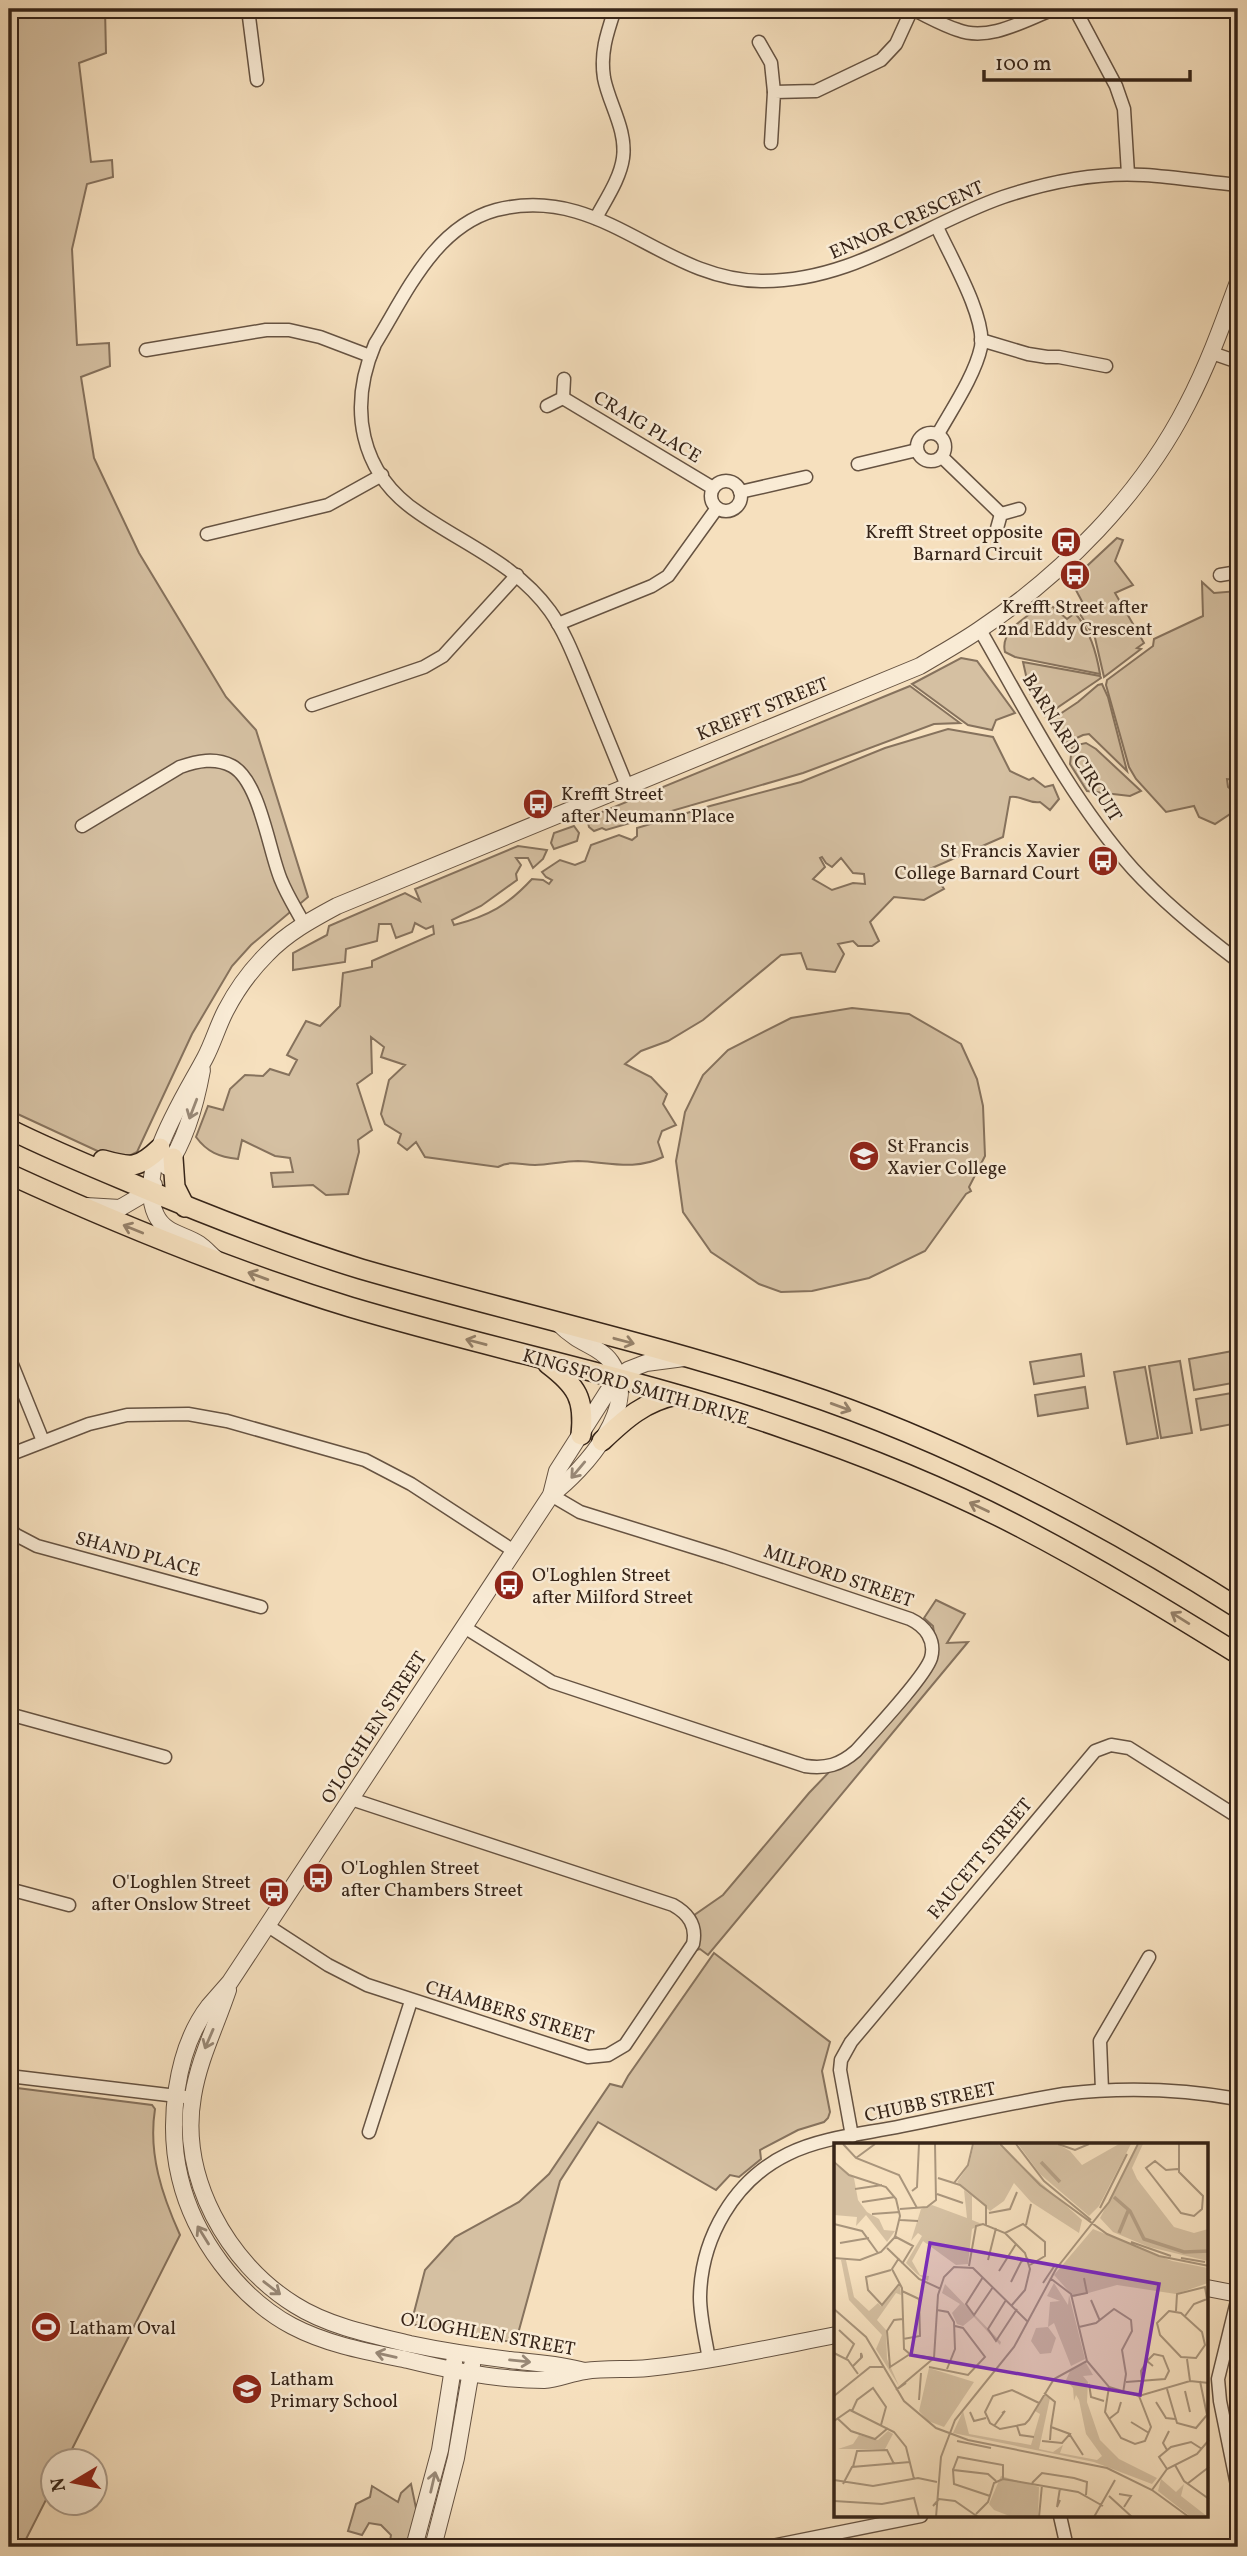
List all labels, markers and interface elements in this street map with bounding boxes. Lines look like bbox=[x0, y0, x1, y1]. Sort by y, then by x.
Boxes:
scale bar bbox=[984, 38, 1191, 82]
text: 100 m bbox=[995, 50, 1052, 79]
street label: ENNOR CRESCENT bbox=[825, 175, 988, 267]
street label: CRAIG PLACE bbox=[588, 385, 706, 470]
place label: Krefft Street opposite Barnard Circuit bbox=[865, 520, 1043, 568]
bus stop icon: Krefft Street opposite Barnard Circuit bbox=[1049, 525, 1083, 559]
bus stop icon: Krefft Street after 2nd Eddy Crescent bbox=[1058, 558, 1092, 592]
place label: Krefft Street after 2nd Eddy Crescent bbox=[997, 595, 1153, 643]
street label: BARNARD CIRCUIT bbox=[1015, 669, 1127, 827]
street label: KREFFT STREET bbox=[693, 672, 832, 748]
place label: Krefft Street after Neumann Place bbox=[561, 782, 734, 830]
bus stop icon: Krefft Street after Neumann Place bbox=[521, 787, 555, 821]
place label: St Francis Xavier College Barnard Court bbox=[894, 839, 1080, 887]
bus stop icon: St Francis Xavier College Barnard Court bbox=[1086, 844, 1120, 878]
one-way arrow bbox=[185, 1097, 198, 1119]
place label: St Francis Xavier College bbox=[887, 1134, 1007, 1182]
school or university icon: St Francis Xavier College bbox=[847, 1139, 881, 1173]
one-way arrow bbox=[123, 1221, 144, 1234]
one-way arrow bbox=[248, 1269, 270, 1281]
one-way arrow bbox=[465, 1335, 488, 1348]
one-way arrow bbox=[612, 1335, 634, 1348]
street label: KINGSFORD SMITH DRIVE bbox=[519, 1343, 752, 1433]
one-way arrow bbox=[830, 1402, 852, 1414]
one-way arrow bbox=[570, 1460, 586, 1478]
one-way arrow bbox=[969, 1500, 990, 1514]
street label: SHAND PLACE bbox=[72, 1526, 203, 1584]
street label: MILFORD STREET bbox=[760, 1539, 917, 1615]
place label: O'Loghlen Street after Milford Street bbox=[532, 1563, 693, 1611]
bus stop icon: O'Loghlen Street after Milford Street bbox=[492, 1568, 526, 1602]
one-way arrow bbox=[1171, 1611, 1191, 1625]
street label: O'LOGHLEN STREET bbox=[316, 1647, 434, 1809]
street label: FAUCETT STREET bbox=[922, 1793, 1039, 1925]
place label: O'Loghlen Street after Chambers Street bbox=[341, 1856, 524, 1904]
bus stop icon: O'Loghlen Street after Chambers Street bbox=[301, 1861, 335, 1895]
place label: O'Loghlen Street after Onslow Street bbox=[91, 1870, 251, 1918]
bus stop icon: O'Loghlen Street after Onslow Street bbox=[257, 1875, 291, 1909]
street label: CHAMBERS STREET bbox=[422, 1975, 597, 2051]
one-way arrow bbox=[202, 2028, 215, 2050]
street label: CHUBB STREET bbox=[862, 2076, 999, 2130]
inset map bbox=[834, 2143, 1208, 2518]
one-way arrow bbox=[195, 2225, 209, 2245]
one-way arrow bbox=[262, 2281, 281, 2296]
street label: O'LOGHLEN STREET bbox=[398, 2307, 577, 2363]
sports icon: Latham Oval bbox=[29, 2310, 63, 2344]
place label: Latham Oval bbox=[69, 2316, 176, 2342]
one-way arrow bbox=[375, 2348, 398, 2362]
one-way arrow bbox=[508, 2355, 531, 2368]
place label: Latham Primary School bbox=[270, 2367, 398, 2415]
school or university icon: Latham Primary School bbox=[230, 2372, 264, 2406]
north arrow bbox=[38, 2448, 108, 2518]
one-way arrow bbox=[427, 2471, 440, 2493]
text: N bbox=[45, 2475, 73, 2494]

